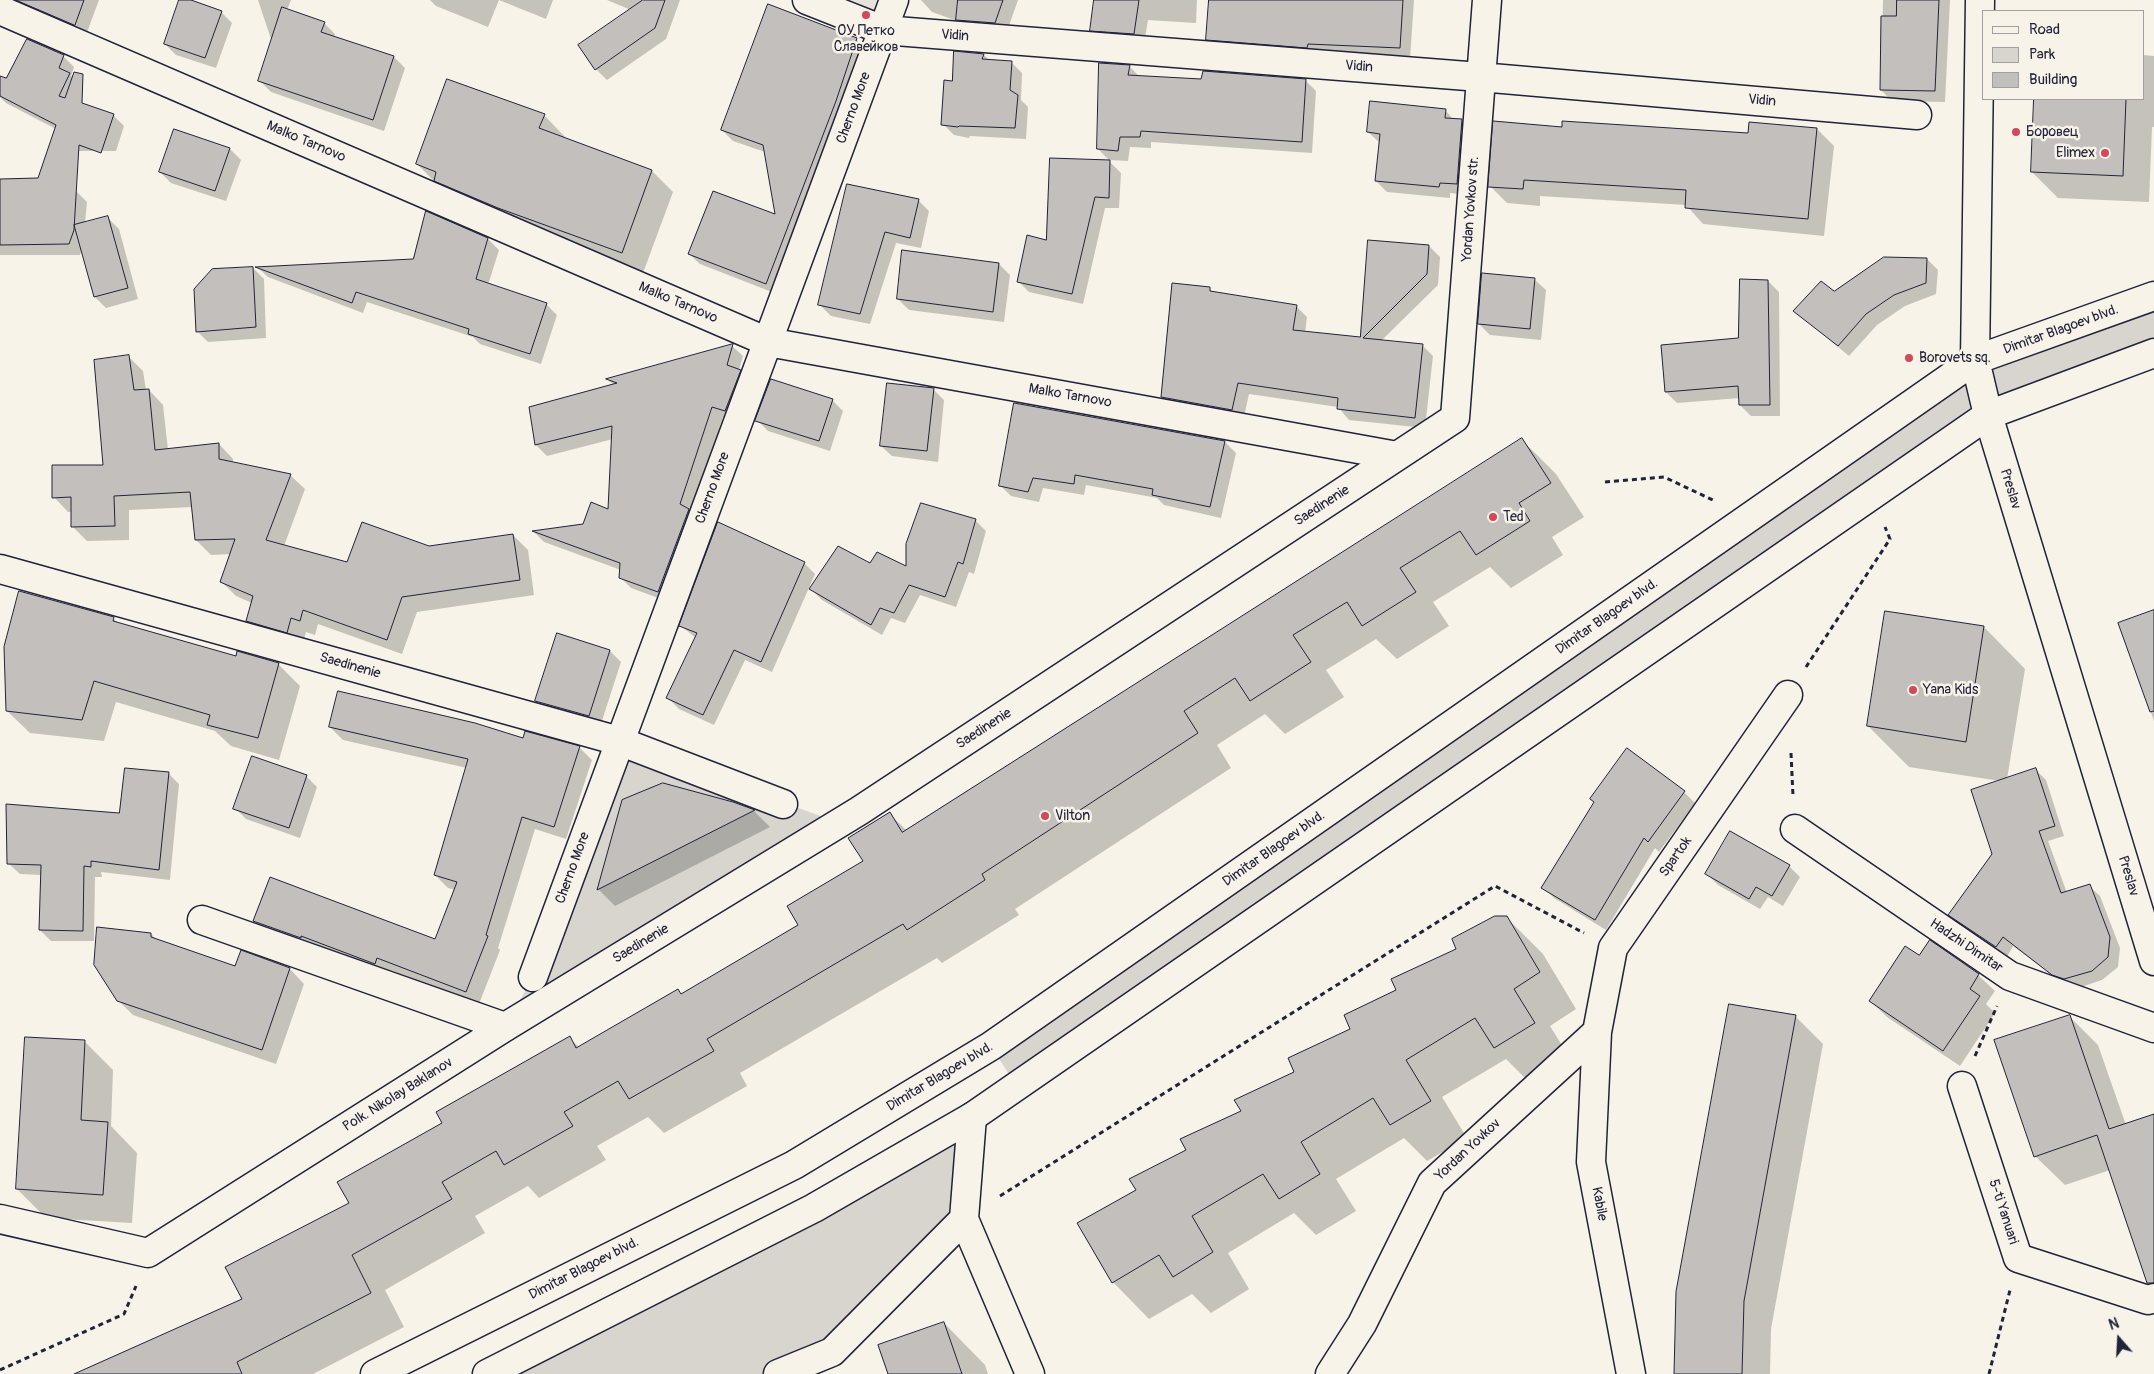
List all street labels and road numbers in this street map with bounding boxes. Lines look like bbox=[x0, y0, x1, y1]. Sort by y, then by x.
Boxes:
street label: Vidin bbox=[940, 27, 970, 45]
street label: Vidin bbox=[1344, 58, 1374, 76]
street label: Cherno More bbox=[833, 70, 875, 146]
street label: Vidin bbox=[1747, 91, 1777, 111]
street label: Malko Tarnovo bbox=[264, 118, 348, 166]
street label: Yordan Yovkov str. bbox=[1459, 156, 1483, 262]
street label: Malko Tarnovo bbox=[636, 279, 720, 327]
street label: Dimitar Blagoev blvd. bbox=[2001, 301, 2121, 359]
street label: Malko Tarnovo bbox=[1027, 380, 1113, 412]
street label: Cherno More bbox=[692, 450, 734, 526]
street label: Preslav bbox=[1996, 467, 2024, 511]
street label: Saedinenie bbox=[1291, 482, 1353, 530]
street label: Dimitar Blagoev blvd. bbox=[1553, 575, 1661, 659]
street label: Saedinenie bbox=[318, 649, 382, 683]
street label: Saedinenie bbox=[953, 705, 1015, 753]
street label: Dimitar Blagoev blvd. bbox=[1220, 807, 1328, 891]
street label: Cherno More bbox=[552, 830, 594, 906]
street label: Spartok bbox=[1656, 834, 1696, 880]
street label: Preslav bbox=[2114, 854, 2142, 898]
street label: Hadzhi Dimitar bbox=[1926, 915, 2006, 977]
street label: Saedinenie bbox=[610, 921, 672, 967]
street label: Dimitar Blagoev blvd. bbox=[884, 1039, 996, 1115]
street label: Polk. Nikolay Baklanov bbox=[340, 1054, 456, 1136]
street label: Yordan Yovkov bbox=[1432, 1115, 1504, 1185]
street label: 5-ti Yanuari bbox=[1985, 1177, 2021, 1247]
street label: Kabile bbox=[1587, 1185, 1611, 1223]
street label: Dimitar Blagoev blvd. bbox=[526, 1234, 642, 1304]

